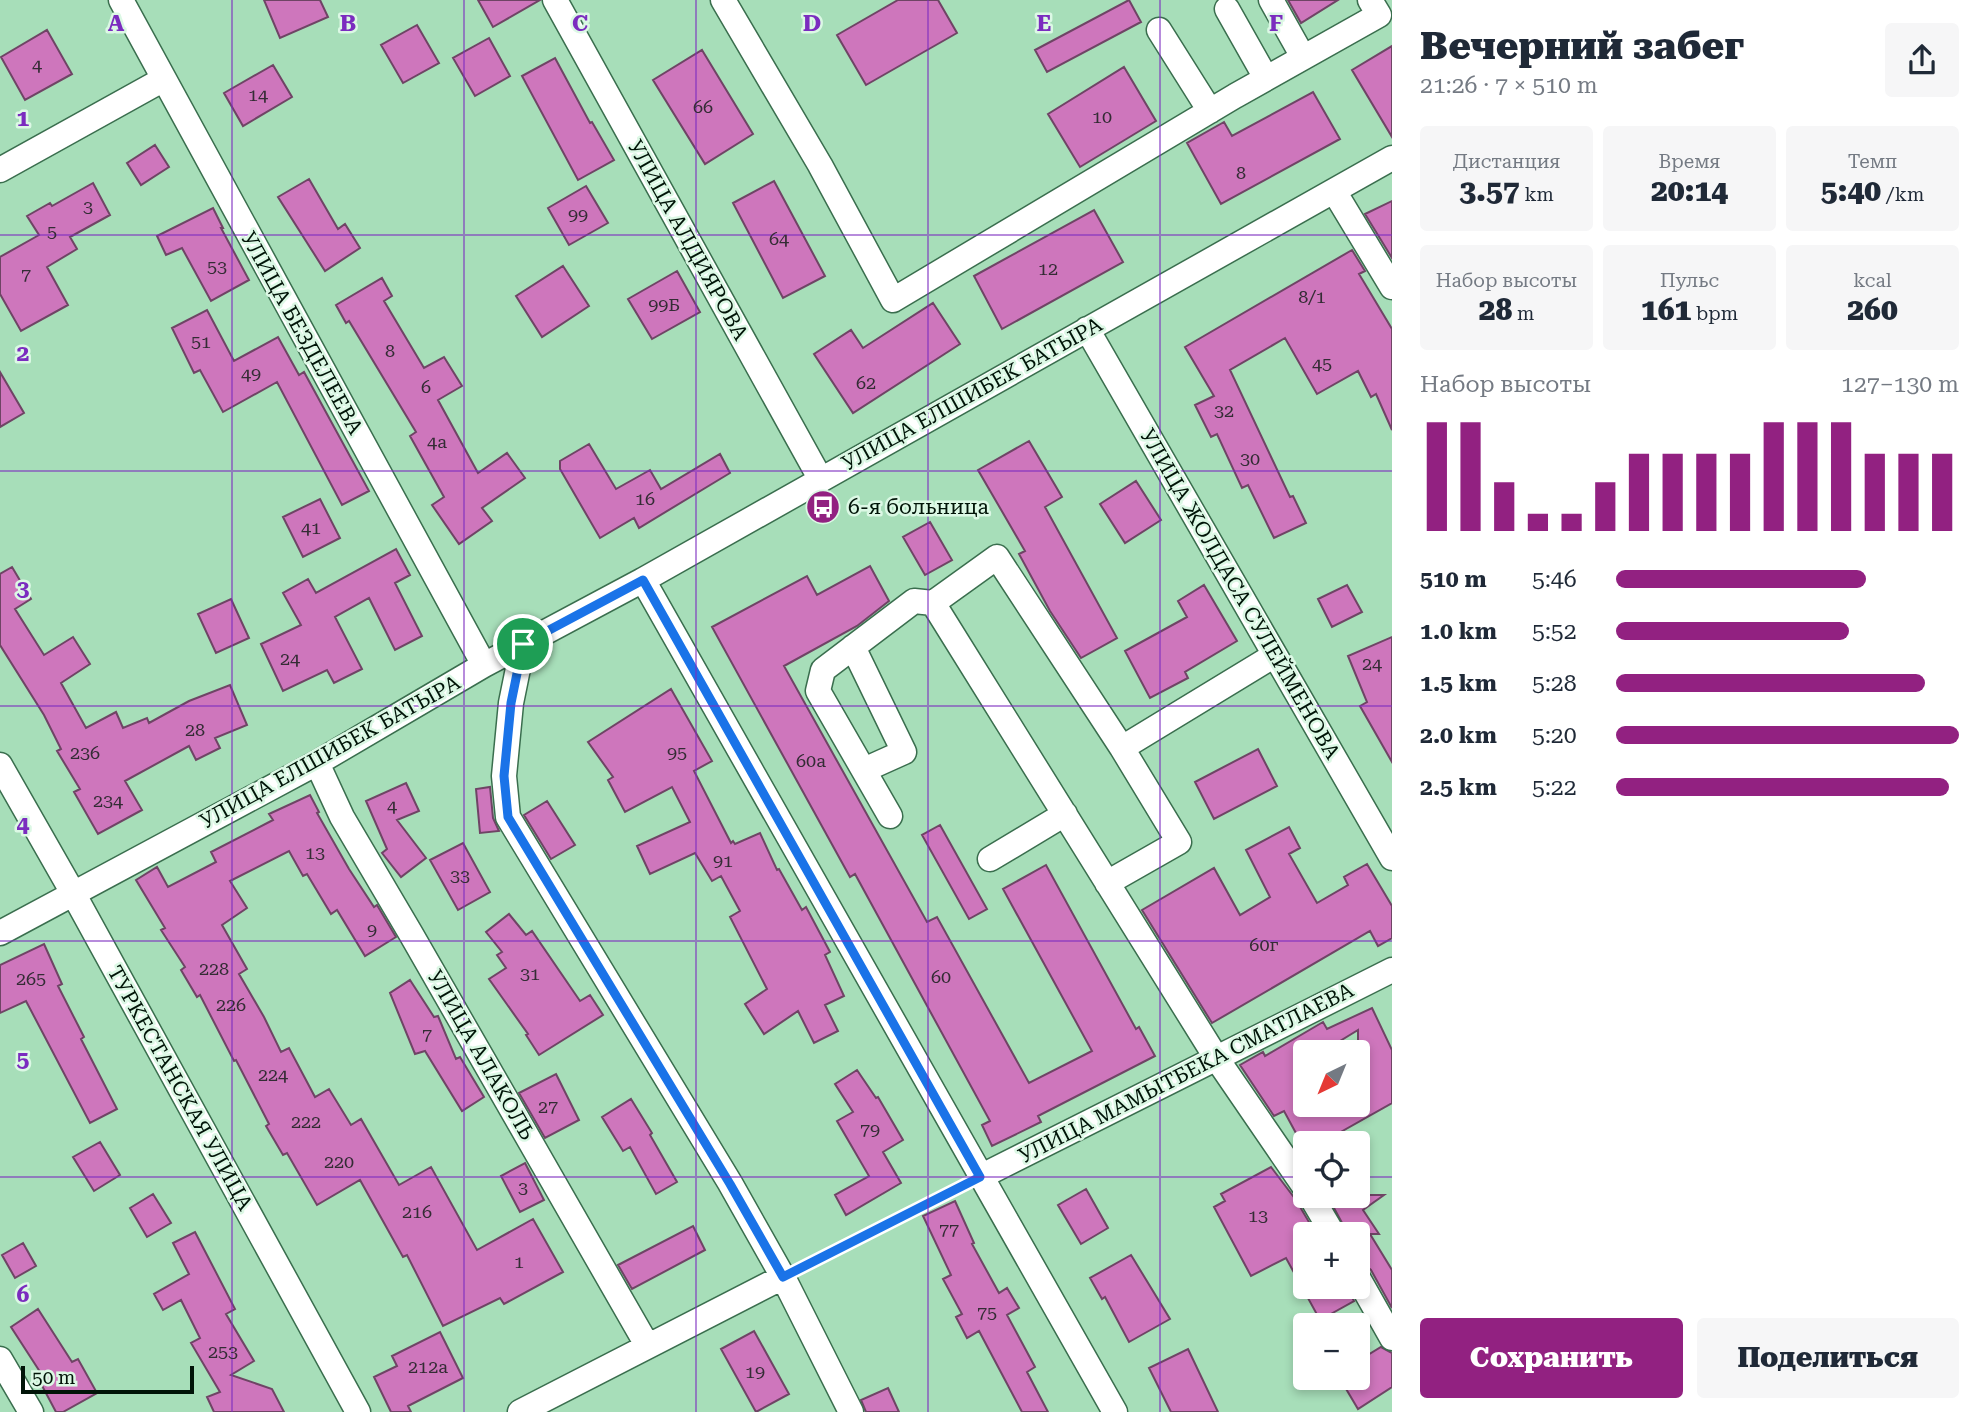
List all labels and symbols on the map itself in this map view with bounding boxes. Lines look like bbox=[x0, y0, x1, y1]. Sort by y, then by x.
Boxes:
text: A bbox=[108, 10, 125, 37]
text: B bbox=[340, 10, 356, 37]
text: C bbox=[572, 10, 588, 37]
text: D bbox=[803, 10, 821, 37]
text: E bbox=[1037, 10, 1051, 37]
text: F bbox=[1269, 10, 1283, 37]
house number: 4 bbox=[32, 54, 42, 75]
house number: 14 bbox=[248, 84, 268, 105]
house number: 66 bbox=[693, 96, 713, 117]
text: 1 bbox=[17, 105, 30, 132]
house number: 10 bbox=[1092, 106, 1112, 127]
street label: УЛИЦА АЛДИЯРОВА bbox=[623, 136, 753, 345]
house number: 8 bbox=[1236, 162, 1246, 183]
house number: 3 bbox=[83, 196, 93, 217]
house number: 99 bbox=[568, 204, 588, 225]
house number: 5 bbox=[47, 221, 57, 242]
street label: УЛИЦА БЕЗДЕЛЕЕВА bbox=[236, 227, 368, 439]
house number: 64 bbox=[769, 228, 789, 249]
house number: 53 bbox=[207, 256, 227, 277]
house number: 12 bbox=[1038, 258, 1058, 279]
house number: 7 bbox=[21, 264, 31, 285]
house number: 8/1 bbox=[1298, 286, 1326, 307]
house number: 99Б bbox=[648, 294, 680, 315]
street label: УЛИЦА ЕЛШИБЕК БАТЫРА bbox=[838, 312, 1106, 476]
house number: 51 bbox=[191, 331, 211, 352]
text: 2 bbox=[17, 340, 29, 367]
house number: 8 bbox=[385, 340, 395, 361]
house number: 45 bbox=[1312, 353, 1332, 374]
house number: 49 bbox=[241, 363, 261, 384]
house number: 62 bbox=[856, 372, 876, 393]
house number: 6 bbox=[421, 376, 431, 397]
house number: 32 bbox=[1214, 400, 1234, 421]
street label: УЛИЦА ЖОЛДАСА СУЛЕЙМЕНОВА bbox=[1135, 425, 1345, 764]
house number: 4а bbox=[427, 431, 447, 452]
house number: 30 bbox=[1240, 448, 1260, 469]
house number: 16 bbox=[635, 488, 655, 509]
bus stop icon: 6-я больница bbox=[804, 488, 842, 526]
place label: 6-я больница bbox=[848, 495, 989, 519]
house number: 41 bbox=[301, 517, 321, 538]
text: 3 bbox=[17, 575, 30, 602]
pin bbox=[493, 614, 553, 674]
house number: 24 bbox=[280, 648, 300, 669]
house number: 24 bbox=[1362, 653, 1382, 674]
street label: УЛИЦА ЕЛШИБЕК БАТЫРА bbox=[196, 670, 464, 834]
house number: 28 bbox=[185, 719, 205, 740]
house number: 236 bbox=[70, 742, 100, 763]
house number: 95 bbox=[667, 742, 687, 763]
house number: 60а bbox=[796, 750, 826, 771]
house number: 234 bbox=[93, 790, 123, 811]
house number: 4 bbox=[387, 795, 397, 816]
text: 4 bbox=[17, 811, 30, 838]
house number: 13 bbox=[305, 842, 325, 863]
house number: 91 bbox=[713, 850, 733, 871]
house number: 33 bbox=[450, 865, 470, 886]
house number: 9 bbox=[367, 919, 377, 940]
house number: 60г bbox=[1249, 934, 1279, 955]
house number: 228 bbox=[199, 958, 229, 979]
street label: ТУРКЕСТАНСКАЯ УЛИЦА bbox=[103, 961, 258, 1215]
house number: 31 bbox=[520, 963, 540, 984]
street label: УЛИЦА АЛАКОЛЬ bbox=[423, 966, 539, 1144]
house number: 60 bbox=[931, 966, 951, 987]
house number: 265 bbox=[16, 968, 46, 989]
street label: УЛИЦА МАМЫТБЕКА СМАТЛАЕВА bbox=[1015, 978, 1358, 1168]
house number: 226 bbox=[216, 994, 246, 1015]
house number: 7 bbox=[422, 1024, 432, 1045]
north arrow bbox=[1293, 1040, 1370, 1116]
text: 5 bbox=[17, 1046, 30, 1073]
house number: 224 bbox=[258, 1064, 288, 1085]
house number: 27 bbox=[538, 1096, 558, 1117]
house number: 222 bbox=[291, 1111, 321, 1132]
house number: 79 bbox=[860, 1119, 880, 1140]
house number: 220 bbox=[324, 1151, 354, 1172]
house number: 3 bbox=[518, 1177, 528, 1198]
house number: 216 bbox=[402, 1201, 432, 1222]
house number: 13 bbox=[1248, 1205, 1268, 1226]
house number: 77 bbox=[939, 1219, 959, 1240]
house number: 1 bbox=[514, 1251, 524, 1272]
text: 6 bbox=[17, 1281, 30, 1308]
house number: 75 bbox=[977, 1302, 997, 1323]
house number: 253 bbox=[208, 1341, 238, 1362]
house number: 212а bbox=[408, 1356, 448, 1377]
house number: 19 bbox=[745, 1361, 765, 1382]
scale bar bbox=[21, 1363, 194, 1395]

